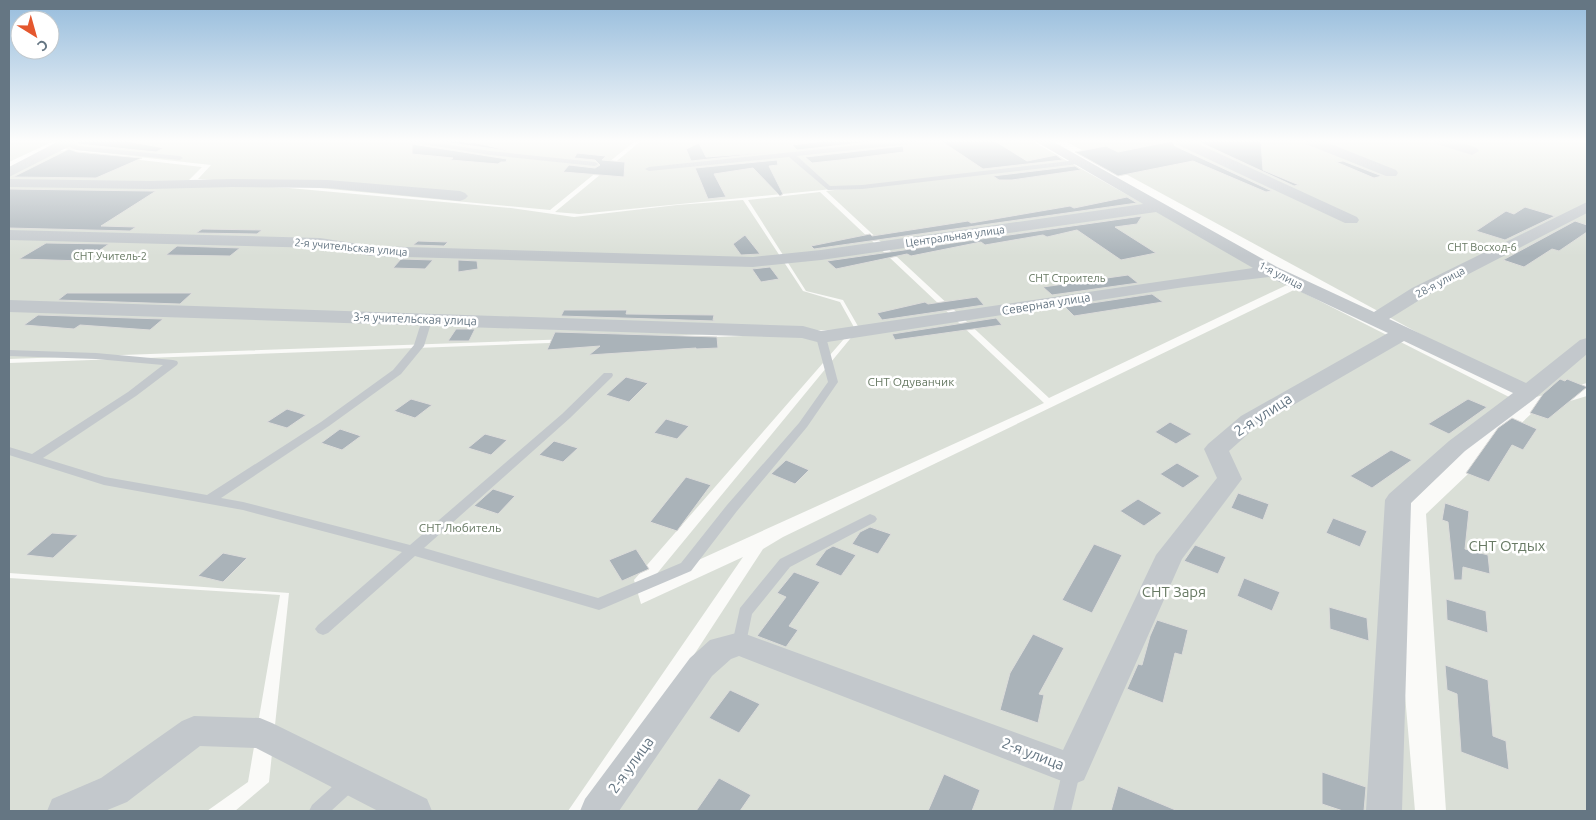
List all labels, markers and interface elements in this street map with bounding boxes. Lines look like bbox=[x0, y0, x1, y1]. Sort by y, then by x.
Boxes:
north arrow bbox=[10, 10, 60, 60]
text: С bbox=[34, 36, 51, 54]
street label: Центральная улица bbox=[905, 223, 1005, 249]
street label: 2-я учительская улица bbox=[294, 236, 408, 258]
park label: СНТ Восход-6 bbox=[1447, 241, 1517, 253]
park label: СНТ Учитель-2 bbox=[73, 250, 147, 262]
street label: 1-я улица bbox=[1257, 259, 1305, 291]
street label: 28-я улица bbox=[1413, 264, 1467, 300]
park label: СНТ Строитель bbox=[1029, 272, 1106, 284]
street label: Северная улица bbox=[1001, 290, 1091, 317]
street label: 3-я учительская улица bbox=[353, 310, 477, 327]
park label: СНТ Одуванчик bbox=[868, 375, 954, 388]
street label: 2-я улица bbox=[1231, 390, 1295, 440]
park label: СНТ Любитель bbox=[419, 521, 501, 534]
park label: СНТ Отдых bbox=[1469, 537, 1546, 554]
park label: СНТ Заря bbox=[1142, 583, 1206, 600]
street label: 2-я улица bbox=[605, 733, 657, 796]
street label: 2-я улица bbox=[1000, 734, 1067, 773]

